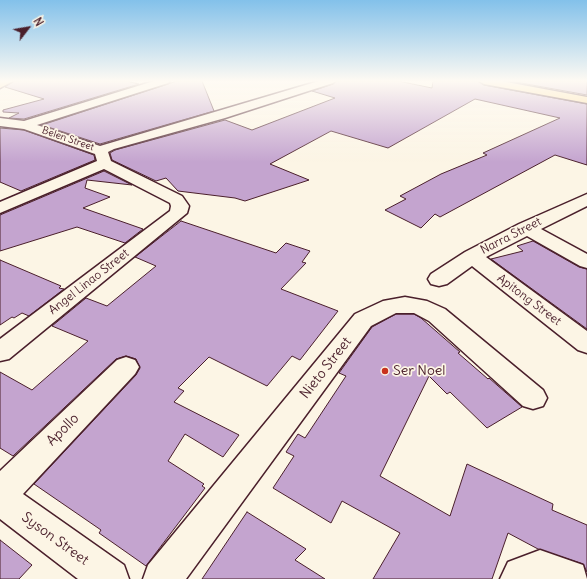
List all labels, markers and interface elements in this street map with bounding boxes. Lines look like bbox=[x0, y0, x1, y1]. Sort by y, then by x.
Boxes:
north arrow bbox=[8, 8, 48, 48]
text: N bbox=[30, 15, 46, 29]
street label: Belen Street bbox=[40, 124, 96, 154]
street label: Narra Street bbox=[478, 215, 544, 257]
street label: Angel Linao Street bbox=[46, 246, 132, 318]
street label: Apitong Street bbox=[494, 271, 564, 329]
street label: Nieto Street bbox=[297, 334, 355, 402]
place label: Ser Noel bbox=[393, 363, 445, 379]
marker: Ser Noel bbox=[380, 366, 390, 376]
street label: Apollo bbox=[43, 410, 83, 450]
street label: Syson Street bbox=[18, 509, 92, 569]

